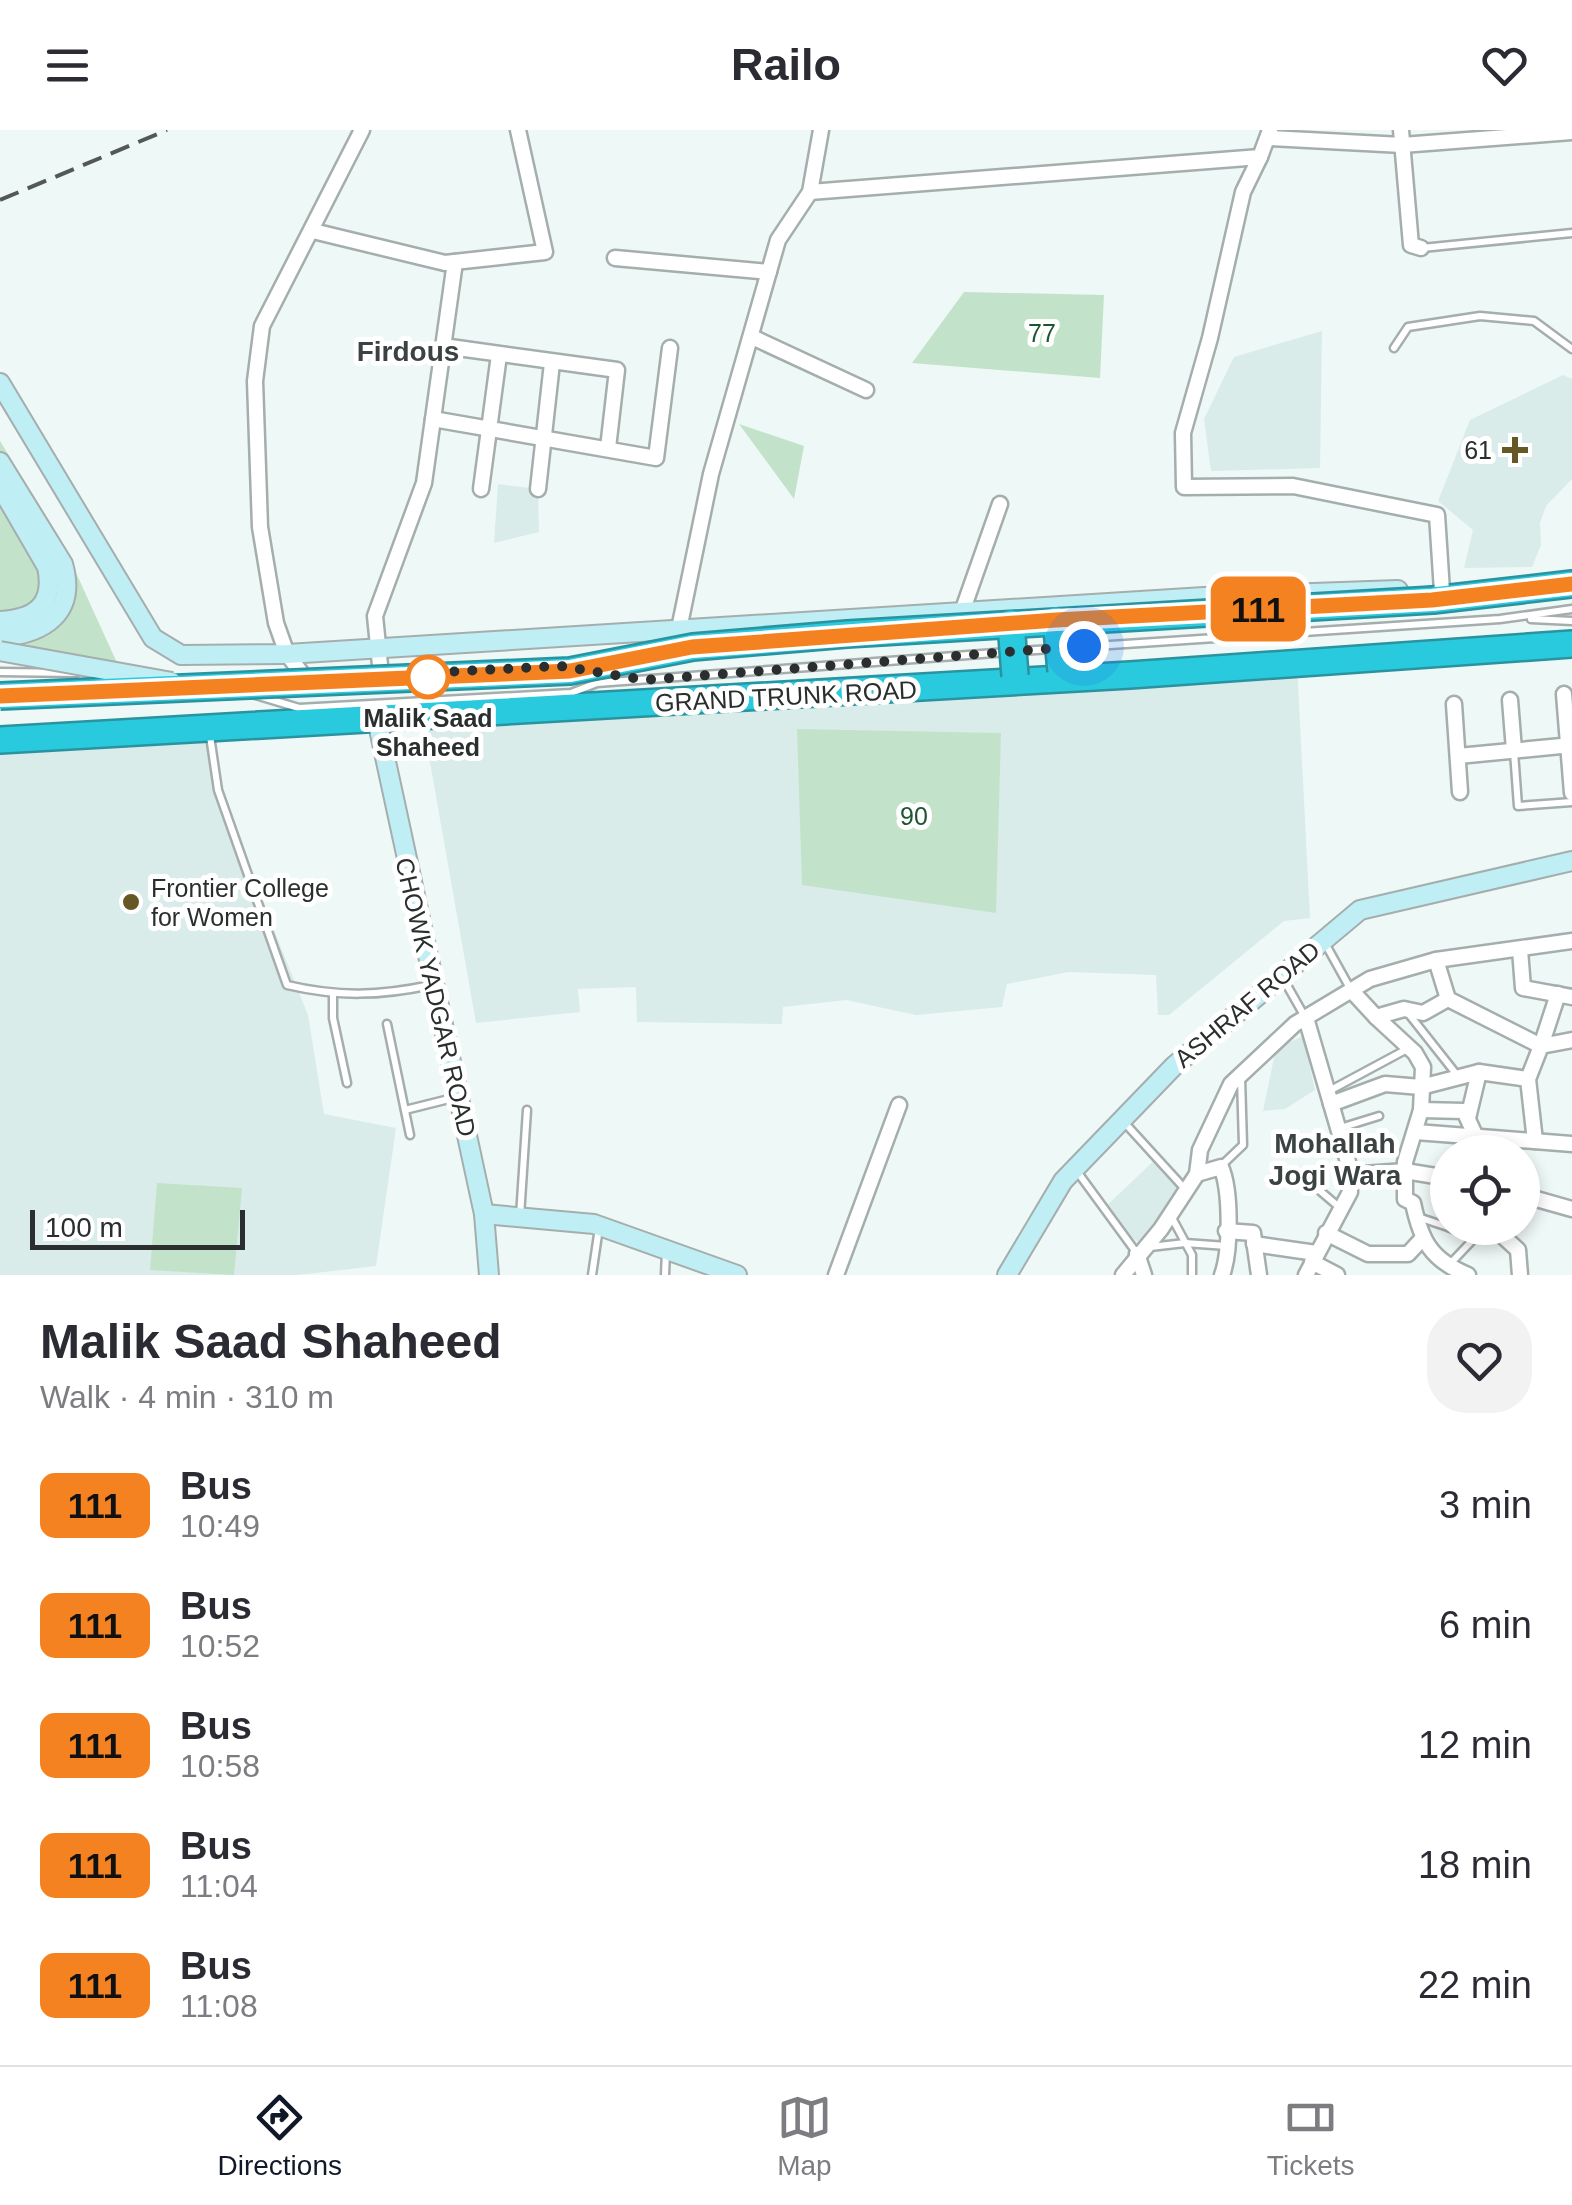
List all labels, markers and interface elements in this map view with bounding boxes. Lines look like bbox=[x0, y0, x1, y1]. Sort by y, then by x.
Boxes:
icon: menu bbox=[40, 38, 95, 93]
icon: heart bbox=[1477, 38, 1532, 93]
text: Railo bbox=[731, 39, 841, 90]
park label: 77 bbox=[1028, 319, 1056, 347]
district label: Firdous bbox=[357, 336, 459, 367]
place label: 61 bbox=[1464, 436, 1492, 464]
marker: 61 bbox=[1502, 437, 1528, 463]
line badge: 111 bbox=[1200, 576, 1316, 642]
text: 111 bbox=[1231, 590, 1285, 629]
your location bbox=[1059, 621, 1109, 671]
marker: Malik Saad Shaheed bbox=[407, 656, 449, 698]
street label: GRAND TRUNK ROAD bbox=[654, 675, 918, 717]
place label: Malik Saad Shaheed bbox=[363, 704, 493, 761]
park label: 90 bbox=[900, 802, 928, 830]
street label: CHOWK YADGAR ROAD bbox=[390, 855, 482, 1139]
place label: Frontier College for Women bbox=[151, 874, 329, 931]
marker: Frontier College for Women bbox=[120, 891, 142, 913]
street label: ASHRAF ROAD bbox=[1169, 935, 1325, 1073]
district label: Mohallah Jogi Wara bbox=[1269, 1128, 1402, 1191]
map controls bbox=[1430, 1135, 1540, 1245]
button: locate bbox=[1430, 1135, 1540, 1245]
scale bar bbox=[30, 1205, 245, 1250]
text: 100 m bbox=[45, 1212, 123, 1243]
button: heart bbox=[1427, 1308, 1532, 1413]
text: Malik Saad Shaheed bbox=[40, 1315, 502, 1368]
text: Walk · 4 min · 310 m bbox=[40, 1379, 334, 1415]
text: Bus bbox=[180, 1465, 252, 1507]
text: 3 min bbox=[1439, 1484, 1532, 1526]
text: 111 bbox=[68, 1486, 122, 1525]
text: 10:49 bbox=[180, 1508, 260, 1544]
text: Bus bbox=[180, 1585, 252, 1627]
text: 6 min bbox=[1439, 1604, 1532, 1646]
text: 111 bbox=[68, 1606, 122, 1645]
text: 10:52 bbox=[180, 1628, 260, 1664]
text: Bus bbox=[180, 1705, 252, 1747]
text: 12 min bbox=[1418, 1724, 1532, 1766]
text: 111 bbox=[68, 1726, 122, 1765]
text: 10:58 bbox=[180, 1748, 260, 1784]
text: Bus bbox=[180, 1825, 252, 1867]
text: 18 min bbox=[1418, 1844, 1532, 1886]
text: 111 bbox=[68, 1846, 122, 1885]
text: 11:04 bbox=[180, 1868, 258, 1904]
text: Bus bbox=[180, 1945, 252, 1987]
text: 22 min bbox=[1418, 1964, 1532, 2006]
text: 111 bbox=[68, 1966, 122, 2005]
text: 11:08 bbox=[180, 1988, 258, 2024]
tab: Directions bbox=[217, 2090, 342, 2182]
tab: Map bbox=[777, 2090, 832, 2182]
tab: Tickets bbox=[1267, 2090, 1355, 2182]

